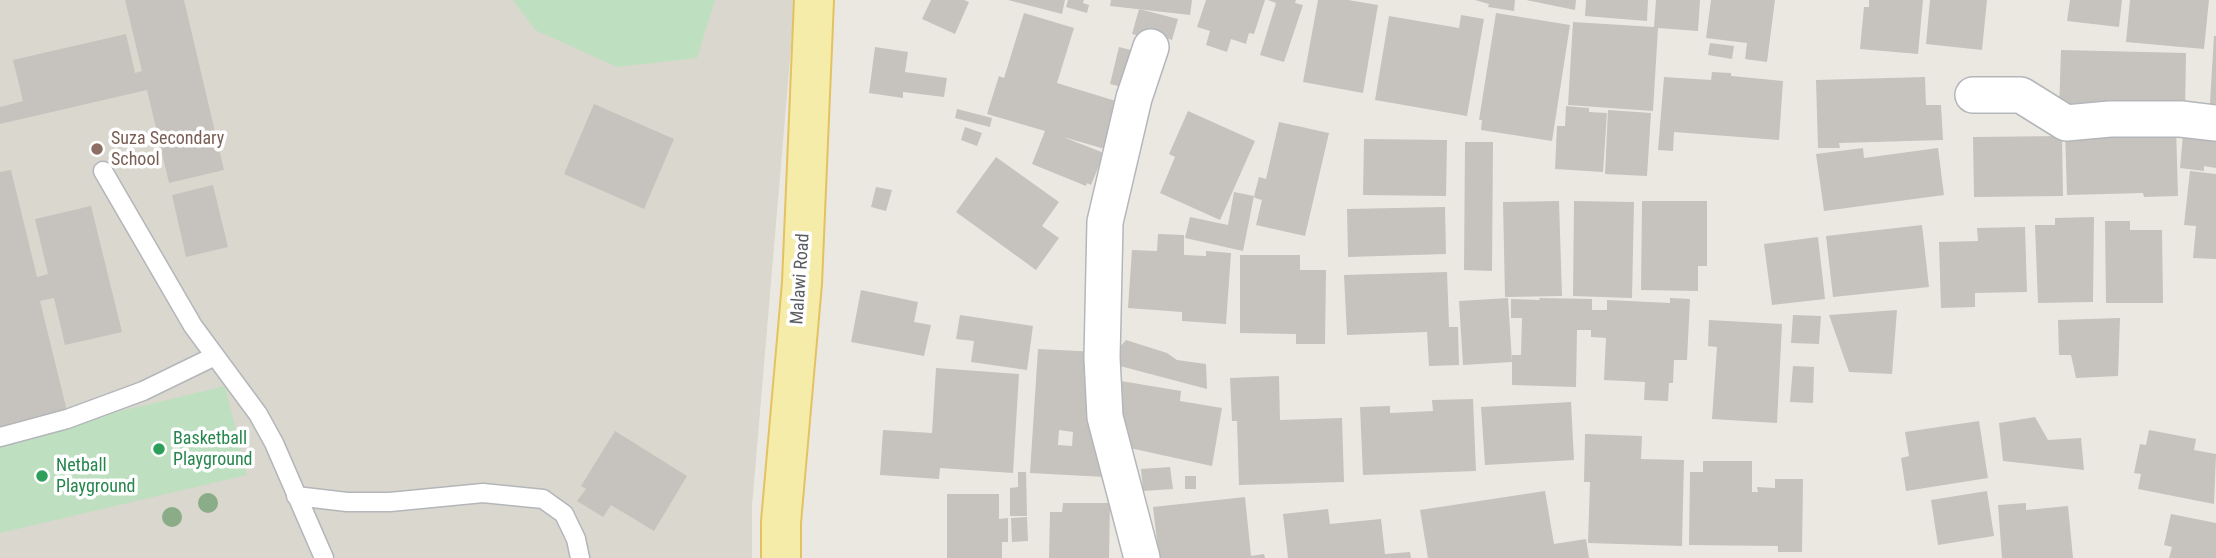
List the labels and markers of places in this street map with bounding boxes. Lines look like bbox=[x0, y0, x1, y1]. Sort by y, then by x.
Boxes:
place label: Suza Secondary School bbox=[111, 128, 224, 170]
marker: Suza Secondary School bbox=[89, 141, 105, 157]
place label: Basketball Playground bbox=[173, 428, 253, 471]
marker: Basketball Playground bbox=[151, 441, 167, 457]
place label: Netball Playground bbox=[56, 455, 136, 498]
marker: Netball Playground bbox=[34, 468, 50, 484]

